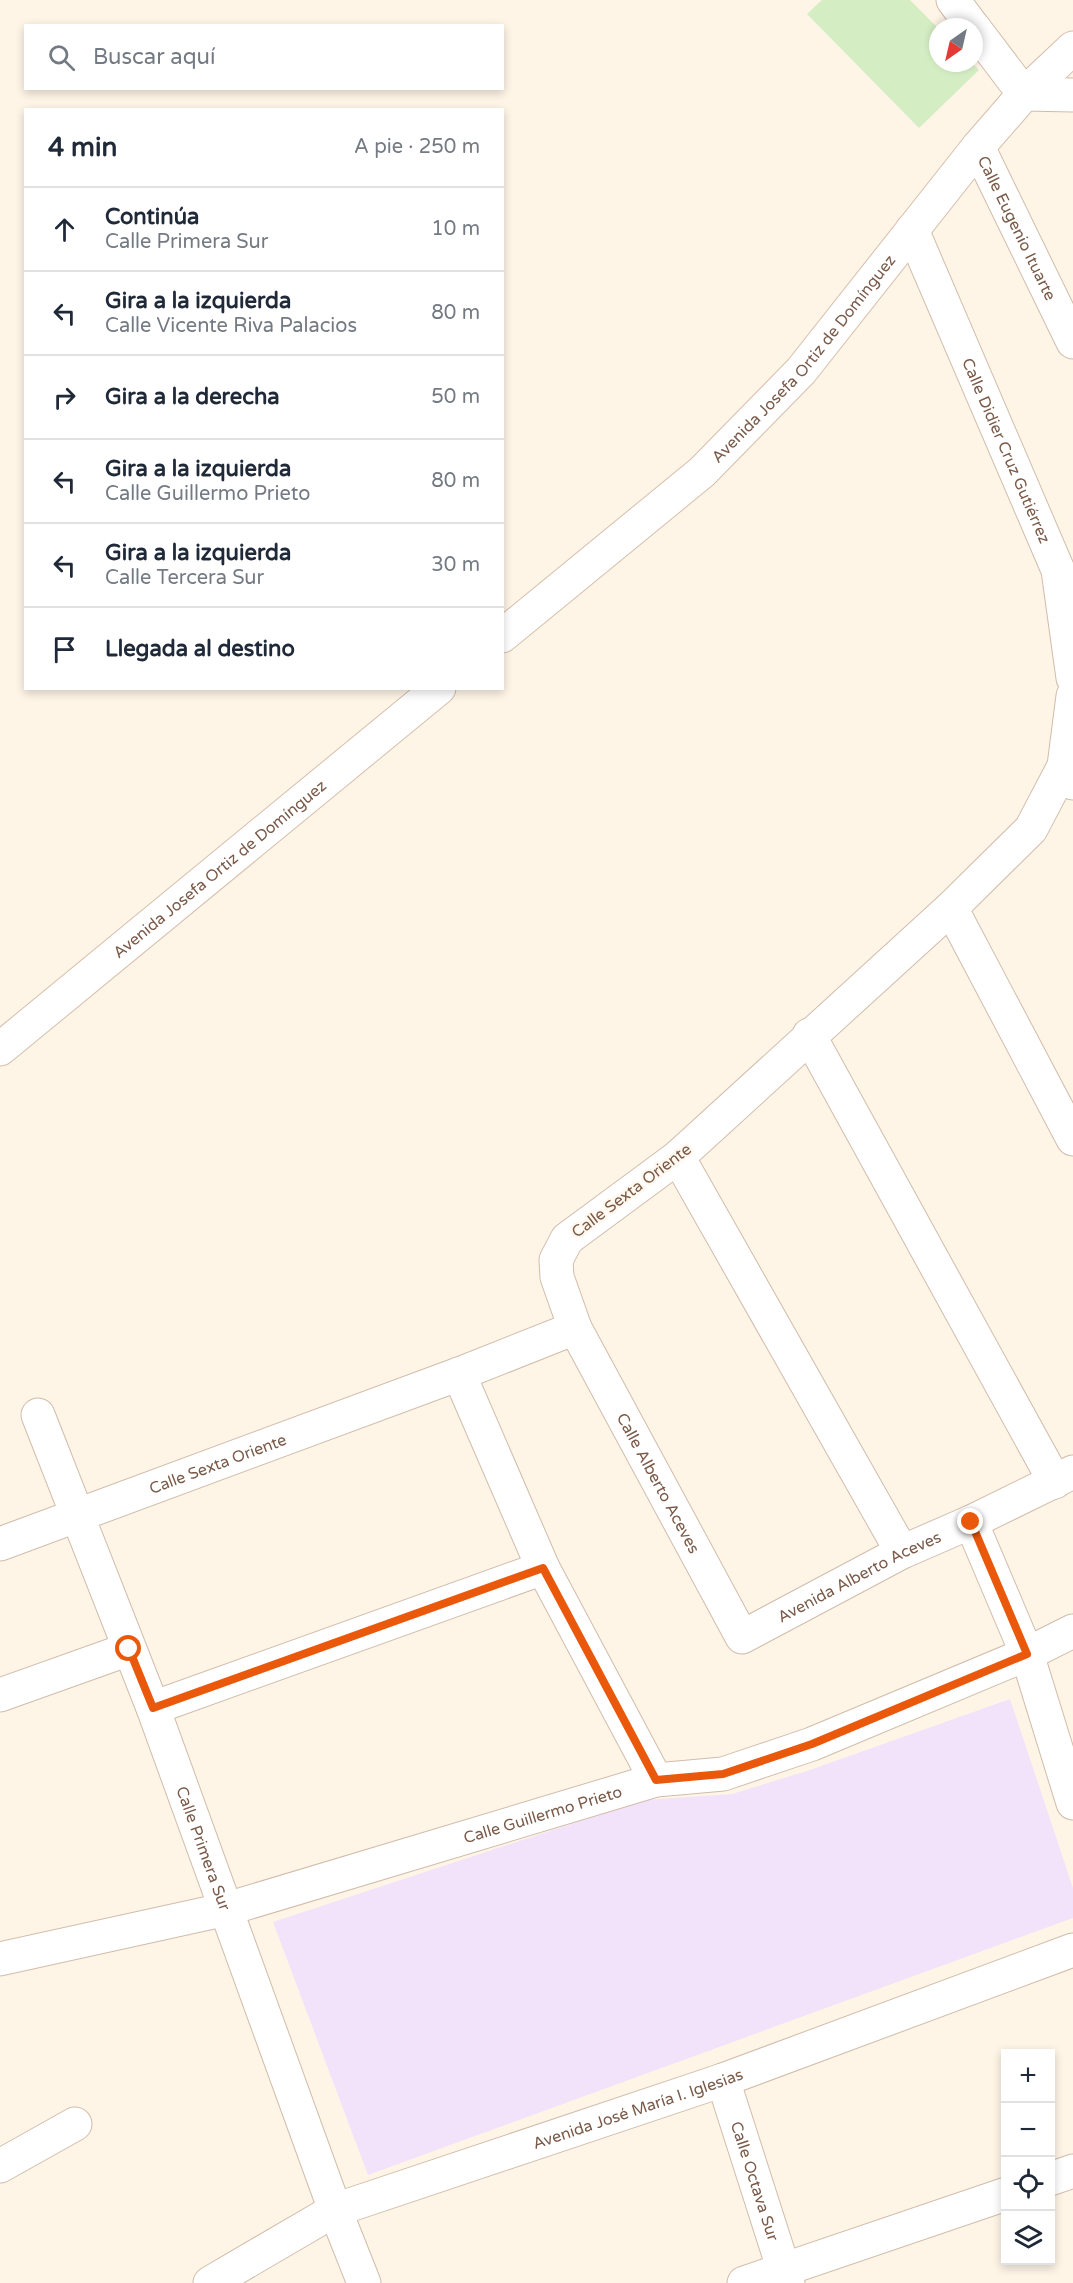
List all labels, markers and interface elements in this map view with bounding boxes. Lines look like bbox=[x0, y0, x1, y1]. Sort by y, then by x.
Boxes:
north arrow bbox=[929, 18, 983, 72]
search box bbox=[24, 24, 504, 90]
icon: search bbox=[45, 41, 78, 74]
text: Buscar aquí bbox=[93, 44, 215, 70]
text: 4 min bbox=[48, 132, 117, 163]
text: A pie · 250 m bbox=[354, 135, 480, 159]
street label: Calle Eugenio Ituarte bbox=[973, 153, 1060, 304]
text: Continúa bbox=[105, 204, 199, 230]
icon: ahead bbox=[48, 213, 81, 246]
text: 10 m bbox=[431, 217, 480, 241]
text: Calle Primera Sur bbox=[105, 230, 268, 254]
street label: Avenida Josefa Ortiz de Domínguez bbox=[708, 251, 900, 467]
text: Gira a la izquierda bbox=[105, 288, 291, 314]
icon: left bbox=[48, 297, 81, 330]
text: 80 m bbox=[431, 301, 480, 325]
text: Calle Vicente Riva Palacios bbox=[105, 314, 357, 338]
street label: Calle Didier Cruz Gutiérrez bbox=[957, 355, 1054, 547]
icon: right bbox=[48, 381, 81, 414]
text: Gira a la derecha bbox=[105, 384, 280, 410]
text: 50 m bbox=[431, 385, 480, 409]
text: Gira a la izquierda bbox=[105, 456, 291, 482]
icon: left bbox=[48, 465, 81, 498]
text: 80 m bbox=[431, 469, 480, 493]
text: Calle Guillermo Prieto bbox=[105, 482, 310, 506]
text: Gira a la izquierda bbox=[105, 540, 291, 566]
icon: left bbox=[48, 549, 81, 582]
text: 30 m bbox=[431, 553, 480, 577]
text: Calle Tercera Sur bbox=[105, 566, 264, 590]
icon: arrive bbox=[48, 633, 81, 666]
text: Llegada al destino bbox=[105, 636, 295, 662]
street label: Avenida Josefa Ortiz de Domínguez bbox=[109, 776, 331, 963]
street label: Calle Sexta Oriente bbox=[568, 1139, 695, 1242]
street label: Calle Alberto Aceves bbox=[612, 1410, 704, 1557]
street label: Calle Sexta Oriente bbox=[147, 1430, 289, 1499]
route end bbox=[957, 1508, 983, 1534]
street label: Avenida Alberto Aceves bbox=[774, 1527, 944, 1627]
route start bbox=[115, 1635, 141, 1661]
street label: Calle Guillermo Prieto bbox=[461, 1782, 625, 1848]
street label: Calle Primera Sur bbox=[171, 1784, 235, 1914]
map controls bbox=[1001, 2049, 1055, 2265]
button: + bbox=[1001, 2049, 1055, 2103]
street label: Avenida José María I. Iglesias bbox=[530, 2064, 746, 2154]
button: − bbox=[1001, 2103, 1055, 2157]
street label: Calle Octava Sur bbox=[726, 2119, 783, 2245]
button: locate bbox=[1001, 2157, 1055, 2211]
button: layers bbox=[1001, 2211, 1055, 2265]

